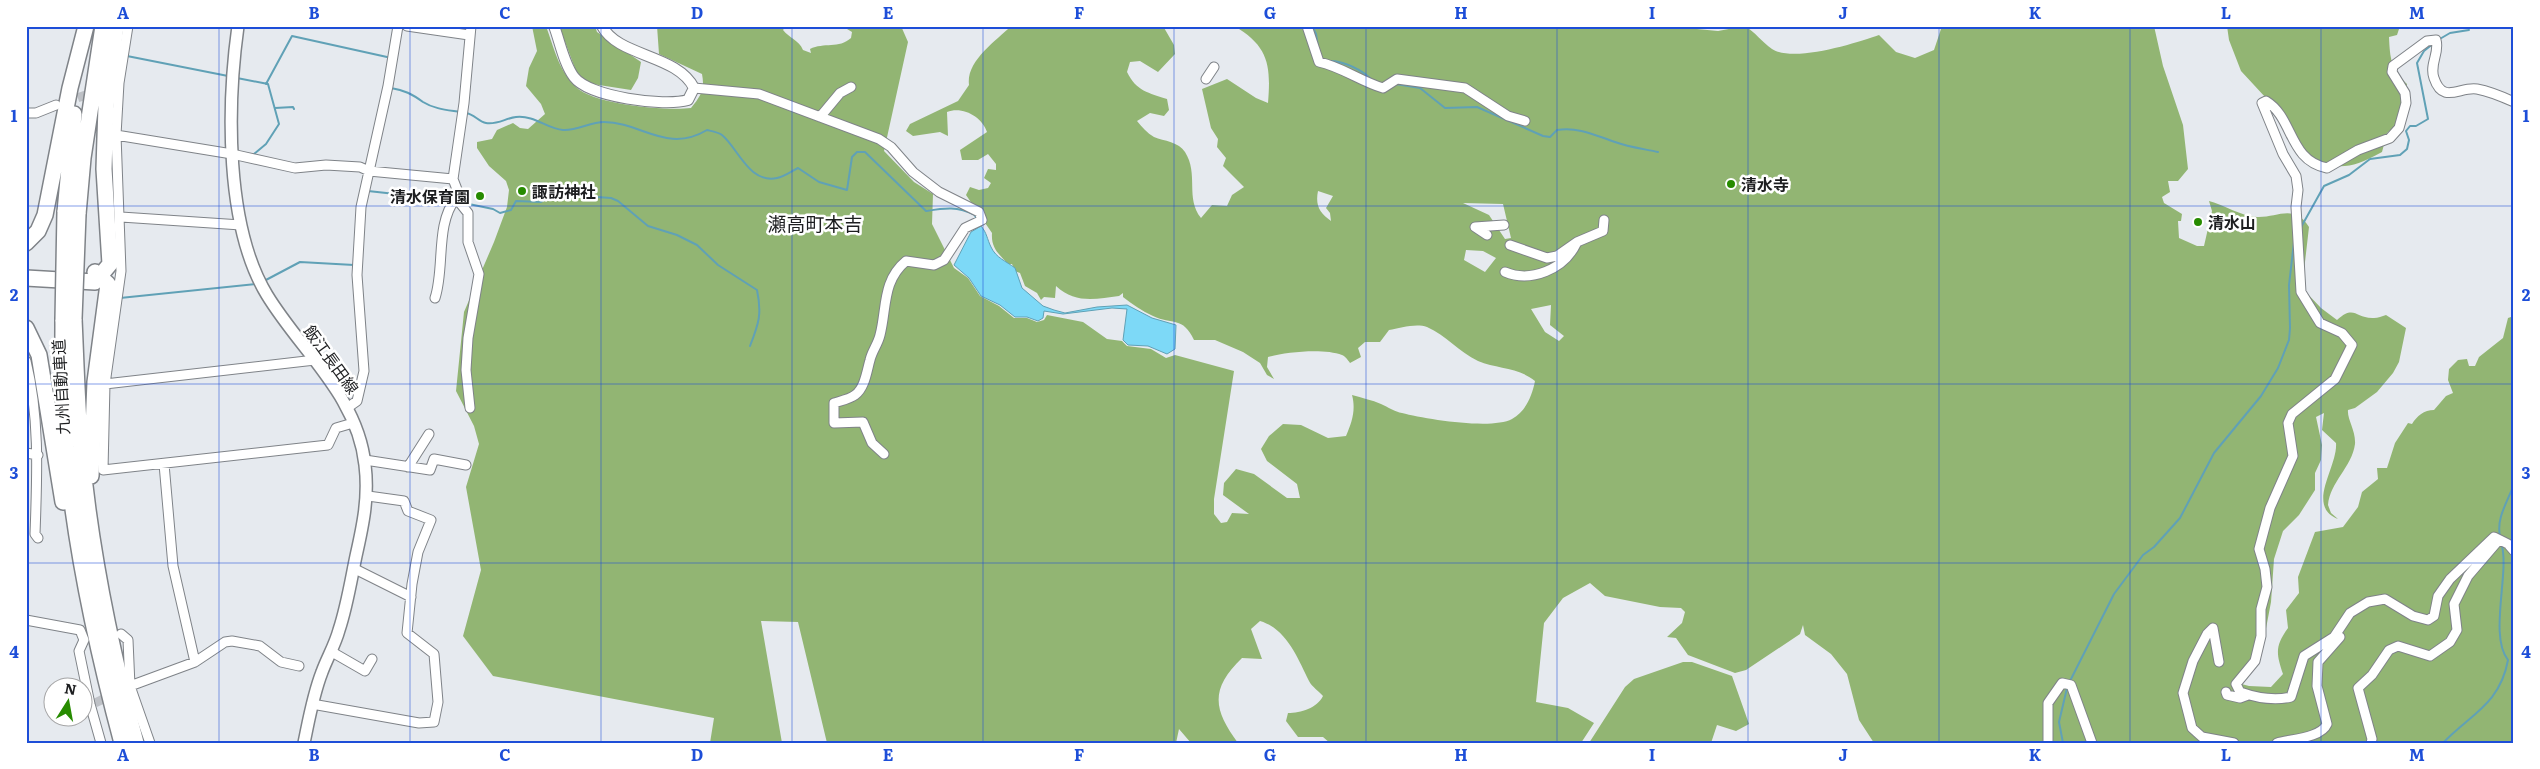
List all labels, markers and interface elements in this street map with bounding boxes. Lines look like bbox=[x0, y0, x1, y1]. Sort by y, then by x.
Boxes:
text: A bbox=[117, 0, 129, 24]
text: B bbox=[308, 0, 320, 24]
text: C bbox=[499, 0, 511, 24]
text: D bbox=[691, 0, 703, 24]
text: E bbox=[883, 0, 894, 24]
text: F bbox=[1074, 0, 1084, 24]
text: G bbox=[1264, 0, 1276, 24]
text: H bbox=[1454, 0, 1468, 24]
text: I bbox=[1649, 0, 1655, 24]
text: J bbox=[1838, 0, 1848, 24]
text: K bbox=[2029, 0, 2042, 24]
text: L bbox=[2221, 0, 2231, 24]
text: M bbox=[2409, 0, 2425, 24]
text: 1 bbox=[11, 103, 18, 127]
text: 1 bbox=[2523, 103, 2530, 127]
place label: 清水寺 bbox=[1741, 172, 1789, 196]
marker: 清水寺 bbox=[1725, 178, 1737, 190]
place label: 諏訪神社 bbox=[532, 179, 596, 203]
place label: 清水保育園 bbox=[390, 184, 470, 208]
marker: 諏訪神社 bbox=[516, 185, 528, 197]
marker: 清水保育園 bbox=[474, 190, 486, 202]
district label: 瀬高町本吉 bbox=[767, 209, 863, 237]
place label: 清水山 bbox=[2208, 210, 2256, 234]
marker: 清水山 bbox=[2192, 216, 2204, 228]
text: 2 bbox=[10, 282, 19, 306]
text: 2 bbox=[2522, 282, 2531, 306]
street label: 飯江長田線 bbox=[299, 320, 365, 398]
street label: 九州自動車道 bbox=[46, 338, 74, 436]
text: 3 bbox=[10, 460, 19, 484]
text: 3 bbox=[2522, 460, 2531, 484]
text: 4 bbox=[9, 639, 19, 663]
text: 4 bbox=[2521, 639, 2531, 663]
north arrow bbox=[42, 676, 92, 726]
text: N bbox=[63, 677, 79, 699]
text: A bbox=[117, 742, 129, 766]
text: B bbox=[308, 742, 320, 766]
text: C bbox=[499, 742, 511, 766]
text: D bbox=[691, 742, 703, 766]
text: E bbox=[883, 742, 894, 766]
text: F bbox=[1074, 742, 1084, 766]
text: G bbox=[1264, 742, 1276, 766]
text: H bbox=[1454, 742, 1468, 766]
text: I bbox=[1649, 742, 1655, 766]
text: J bbox=[1838, 742, 1848, 766]
text: K bbox=[2029, 742, 2042, 766]
text: L bbox=[2221, 742, 2231, 766]
text: M bbox=[2409, 742, 2425, 766]

